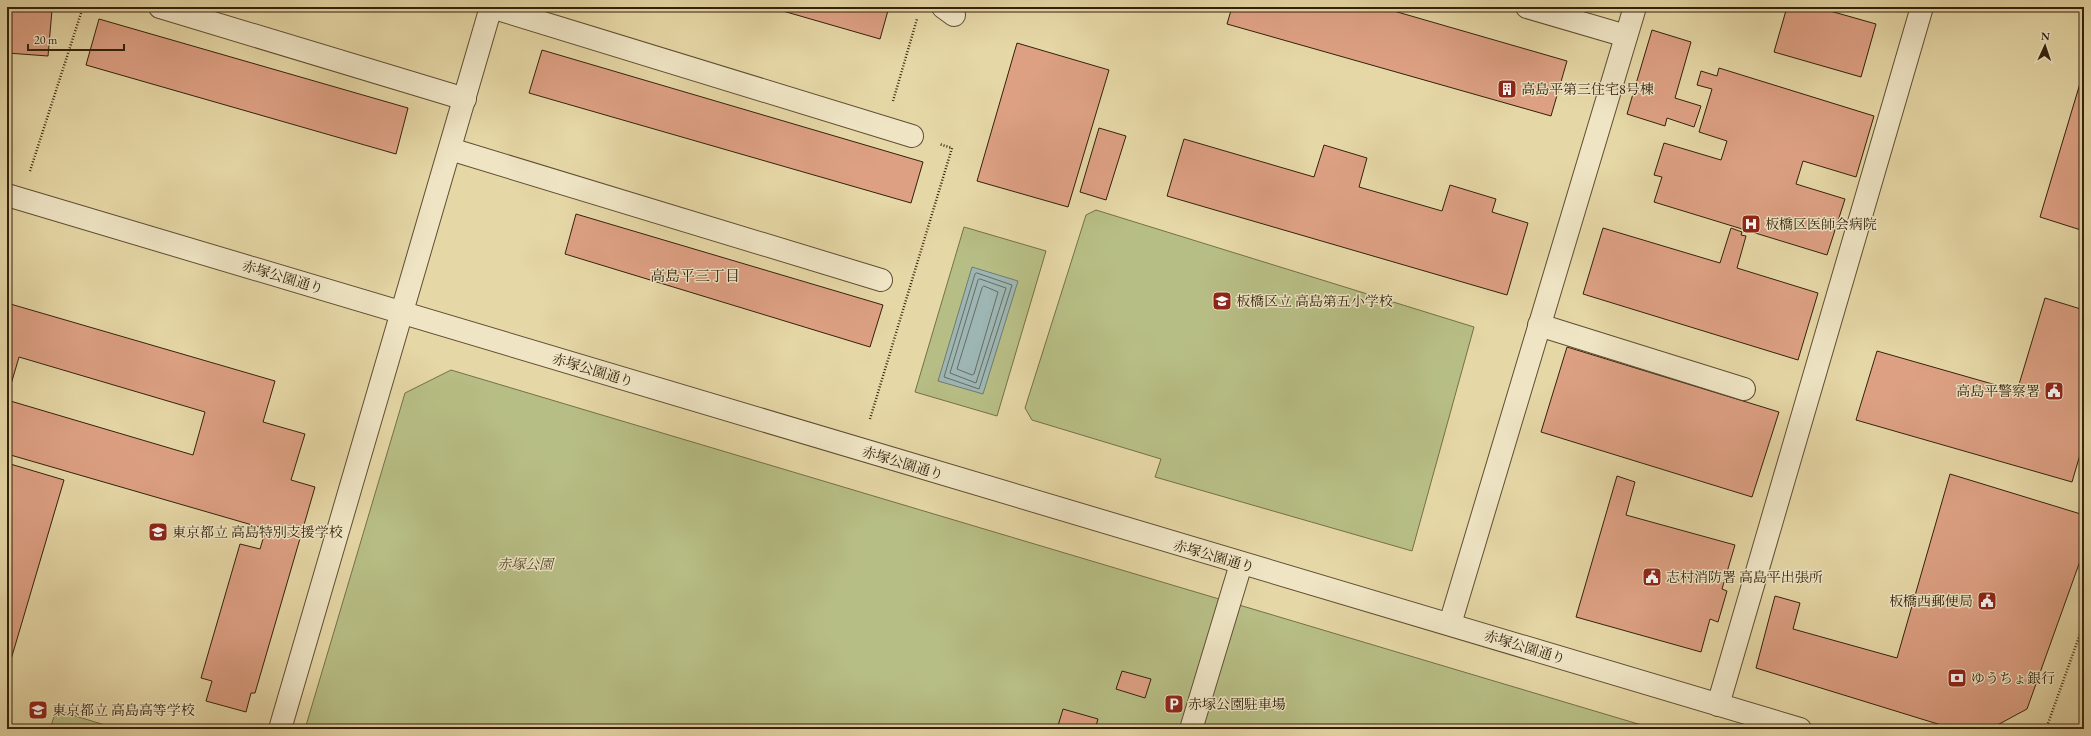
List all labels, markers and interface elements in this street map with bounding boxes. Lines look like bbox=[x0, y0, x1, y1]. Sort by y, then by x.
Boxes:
scale bar bbox=[28, 26, 124, 52]
north arrow bbox=[2025, 26, 2065, 66]
text: N bbox=[2041, 29, 2050, 43]
text: 20 m bbox=[34, 32, 58, 48]
building icon: 高島平第三住宅8号棟 bbox=[1496, 78, 1518, 100]
place label: 高島平第三住宅8号棟 bbox=[1521, 80, 1654, 98]
hospital icon: 板橋区医師会病院 bbox=[1740, 213, 1762, 235]
place label: 板橋区医師会病院 bbox=[1765, 215, 1877, 233]
street label: 赤塚公園通り bbox=[240, 256, 326, 298]
district label: 高島平三丁目 bbox=[650, 266, 740, 285]
school or university icon: 板橋区立 高島第五小学校 bbox=[1211, 290, 1233, 312]
place label: 板橋区立 高島第五小学校 bbox=[1236, 292, 1393, 310]
street label: 赤塚公園通り bbox=[550, 349, 636, 391]
public building icon: 高島平警察署 bbox=[2043, 380, 2065, 402]
place label: 高島平警察署 bbox=[1956, 382, 2040, 400]
street label: 赤塚公園通り bbox=[860, 442, 946, 484]
school or university icon: 東京都立 高島特別支援学校 bbox=[147, 521, 169, 543]
place label: 東京都立 高島特別支援学校 bbox=[172, 523, 343, 541]
street label: 赤塚公園通り bbox=[1171, 536, 1257, 576]
park label: 赤塚公園 bbox=[497, 555, 555, 573]
public building icon: 志村消防署 高島平出張所 bbox=[1641, 566, 1663, 588]
place label: 志村消防署 高島平出張所 bbox=[1666, 568, 1823, 586]
public building icon: 板橋西郵便局 bbox=[1976, 590, 1998, 612]
place label: 板橋西郵便局 bbox=[1889, 592, 1973, 610]
street label: 赤塚公園通り bbox=[1482, 626, 1568, 668]
bank icon: ゆうちょ銀行 bbox=[1946, 667, 1968, 689]
place label: ゆうちょ銀行 bbox=[1971, 669, 2055, 687]
parking icon: 赤塚公園駐車場 bbox=[1163, 693, 1185, 715]
place label: 赤塚公園駐車場 bbox=[1188, 695, 1286, 713]
school or university icon: 東京都立 高島高等学校 bbox=[27, 699, 49, 721]
place label: 東京都立 高島高等学校 bbox=[52, 701, 195, 719]

